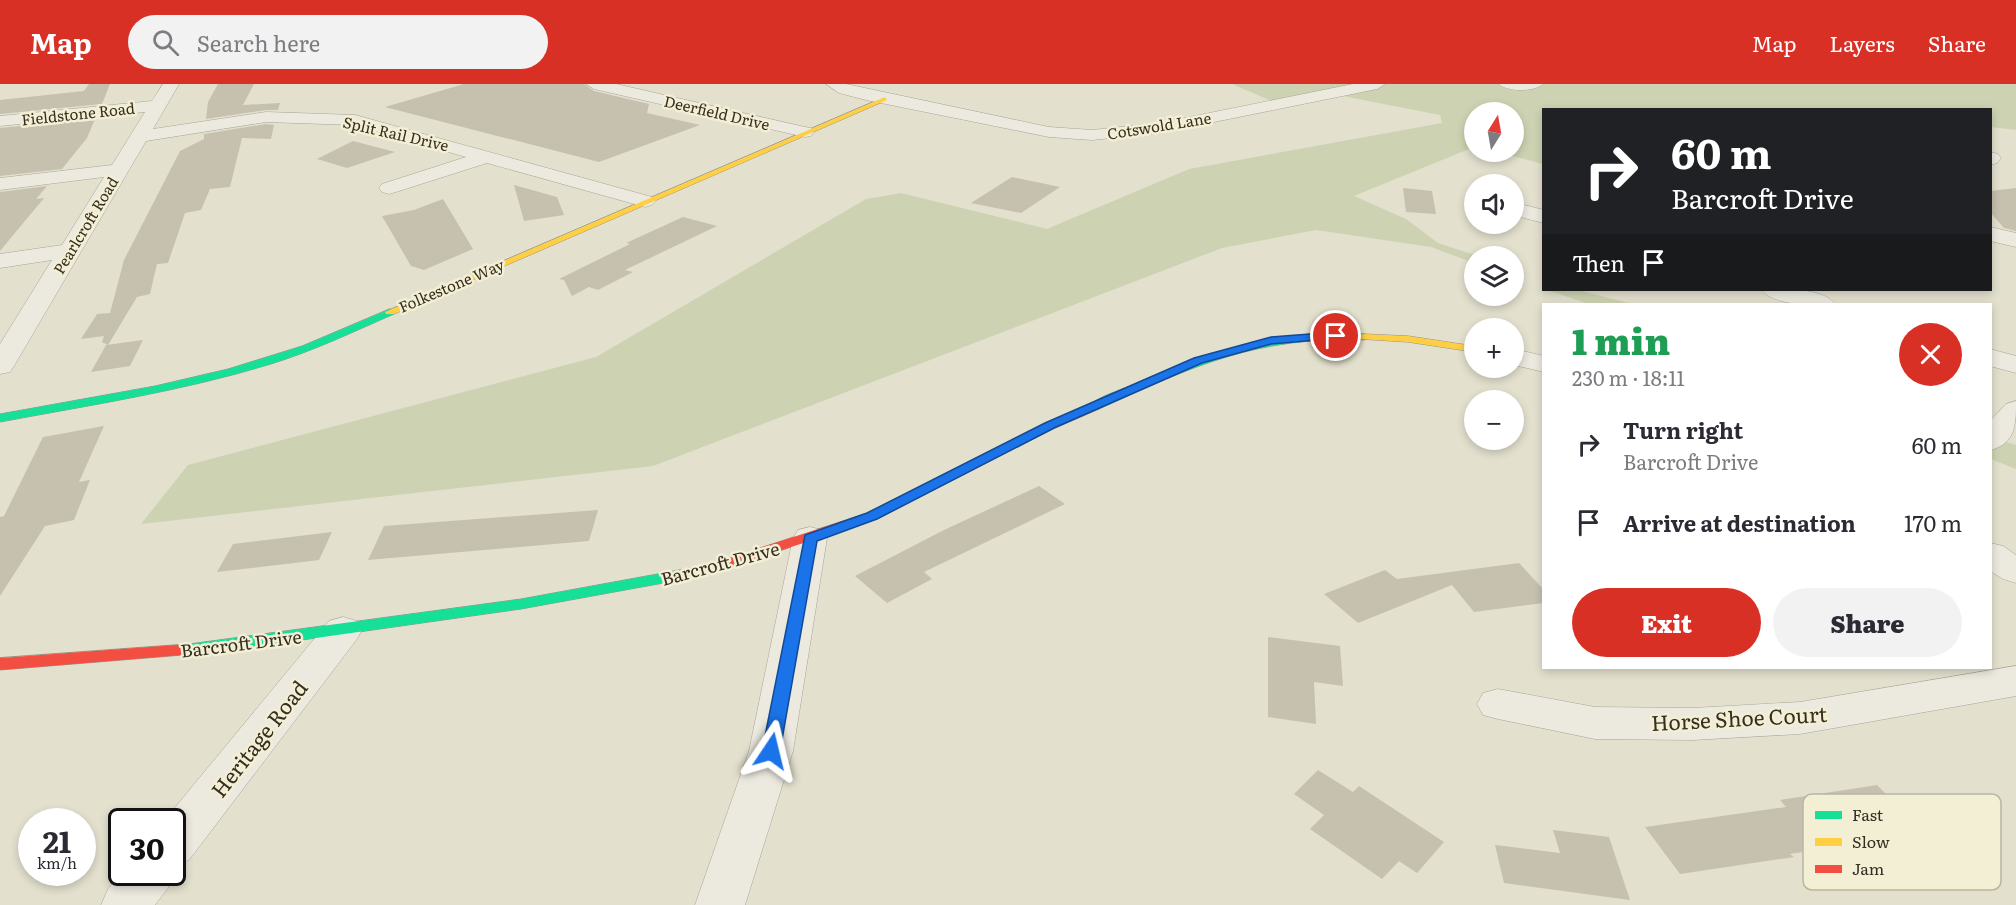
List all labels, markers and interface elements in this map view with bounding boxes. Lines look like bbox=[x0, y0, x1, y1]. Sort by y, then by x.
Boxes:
search box bbox=[128, 15, 548, 69]
text: Map bbox=[30, 21, 92, 63]
icon: search bbox=[149, 26, 182, 59]
text: Search here bbox=[197, 26, 320, 59]
text: Map bbox=[1752, 27, 1797, 58]
text: Layers bbox=[1830, 27, 1895, 58]
text: Share bbox=[1928, 27, 1986, 58]
street label: Deerfield Drive bbox=[662, 89, 772, 135]
street label: Fieldstone Road bbox=[20, 96, 136, 130]
north arrow bbox=[1464, 102, 1524, 162]
map controls bbox=[1464, 102, 1524, 450]
street label: Cotswold Lane bbox=[1105, 105, 1213, 145]
street label: Split Rail Drive bbox=[341, 110, 451, 156]
text: 60 m bbox=[1671, 120, 1772, 182]
icon: right bbox=[1572, 132, 1650, 210]
street label: Pearlcroft Road bbox=[47, 172, 123, 278]
button: sound bbox=[1464, 174, 1524, 234]
text: Barcroft Drive bbox=[1671, 177, 1854, 217]
button: layers bbox=[1464, 246, 1524, 306]
text: Then bbox=[1572, 246, 1625, 279]
icon: arrive bbox=[1637, 246, 1670, 279]
street label: Folkestone Way bbox=[395, 252, 508, 318]
pin bbox=[1310, 310, 1361, 361]
text: 1 min bbox=[1572, 313, 1670, 366]
button: + bbox=[1464, 318, 1524, 378]
icon: arrive bbox=[1319, 319, 1352, 352]
button: close bbox=[1899, 323, 1962, 386]
text: 230 m · 18:11 bbox=[1572, 362, 1685, 392]
button: − bbox=[1464, 390, 1524, 450]
text: Turn right bbox=[1623, 413, 1743, 446]
icon: right bbox=[1572, 428, 1605, 461]
text: 60 m bbox=[1912, 428, 1962, 461]
text: Barcroft Drive bbox=[1623, 446, 1758, 476]
icon: arrive bbox=[1572, 506, 1605, 539]
text: Arrive at destination bbox=[1623, 506, 1856, 539]
text: 170 m bbox=[1904, 506, 1962, 539]
street label: Barcroft Drive bbox=[658, 534, 782, 592]
button: Exit bbox=[1572, 588, 1761, 657]
button: Share bbox=[1773, 588, 1962, 657]
street label: Barcroft Drive bbox=[179, 622, 303, 664]
street label: Heritage Road bbox=[202, 673, 314, 803]
street label: Horse Shoe Court bbox=[1650, 697, 1828, 737]
position arrow bbox=[739, 719, 803, 783]
legend bbox=[1803, 794, 2001, 890]
text: Fast bbox=[1852, 802, 1884, 826]
speed limit sign: 30 bbox=[108, 808, 186, 886]
text: 21 bbox=[43, 818, 71, 862]
text: Slow bbox=[1852, 829, 1890, 853]
text: km/h bbox=[37, 851, 77, 874]
text: Jam bbox=[1852, 856, 1885, 880]

